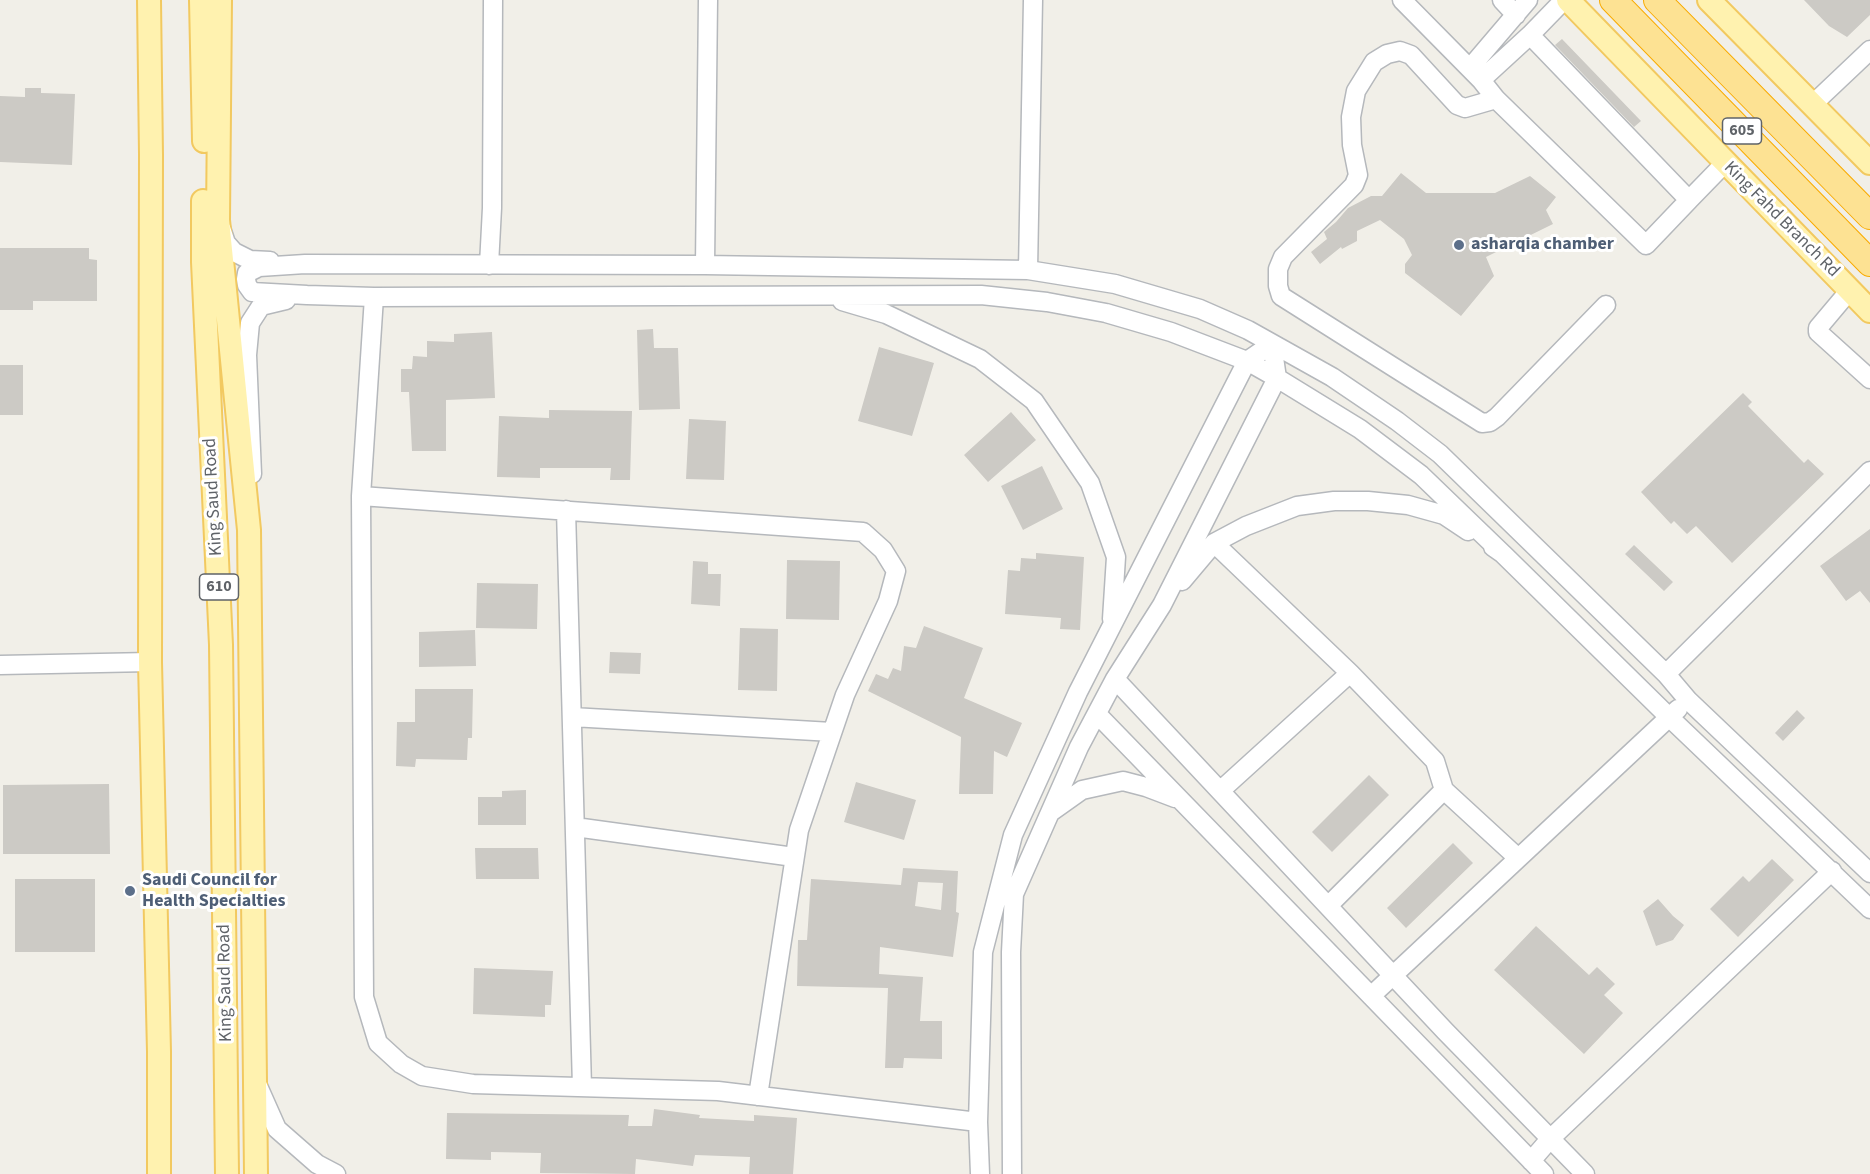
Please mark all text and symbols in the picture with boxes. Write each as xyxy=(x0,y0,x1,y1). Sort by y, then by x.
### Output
road number: 605 xyxy=(1722,118,1762,144)
street label: King Fahd Branch Rd xyxy=(1719,158,1843,282)
place label: asharqia chamber xyxy=(1471,234,1614,256)
marker: asharqia chamber xyxy=(1452,238,1466,252)
street label: King Saud Road xyxy=(200,437,228,557)
road number: 610 xyxy=(200,574,238,600)
place label: Saudi Council for Health Specialties xyxy=(142,870,285,912)
marker: Saudi Council for Health Specialties xyxy=(123,884,137,898)
street label: King Saud Road xyxy=(214,924,238,1042)

